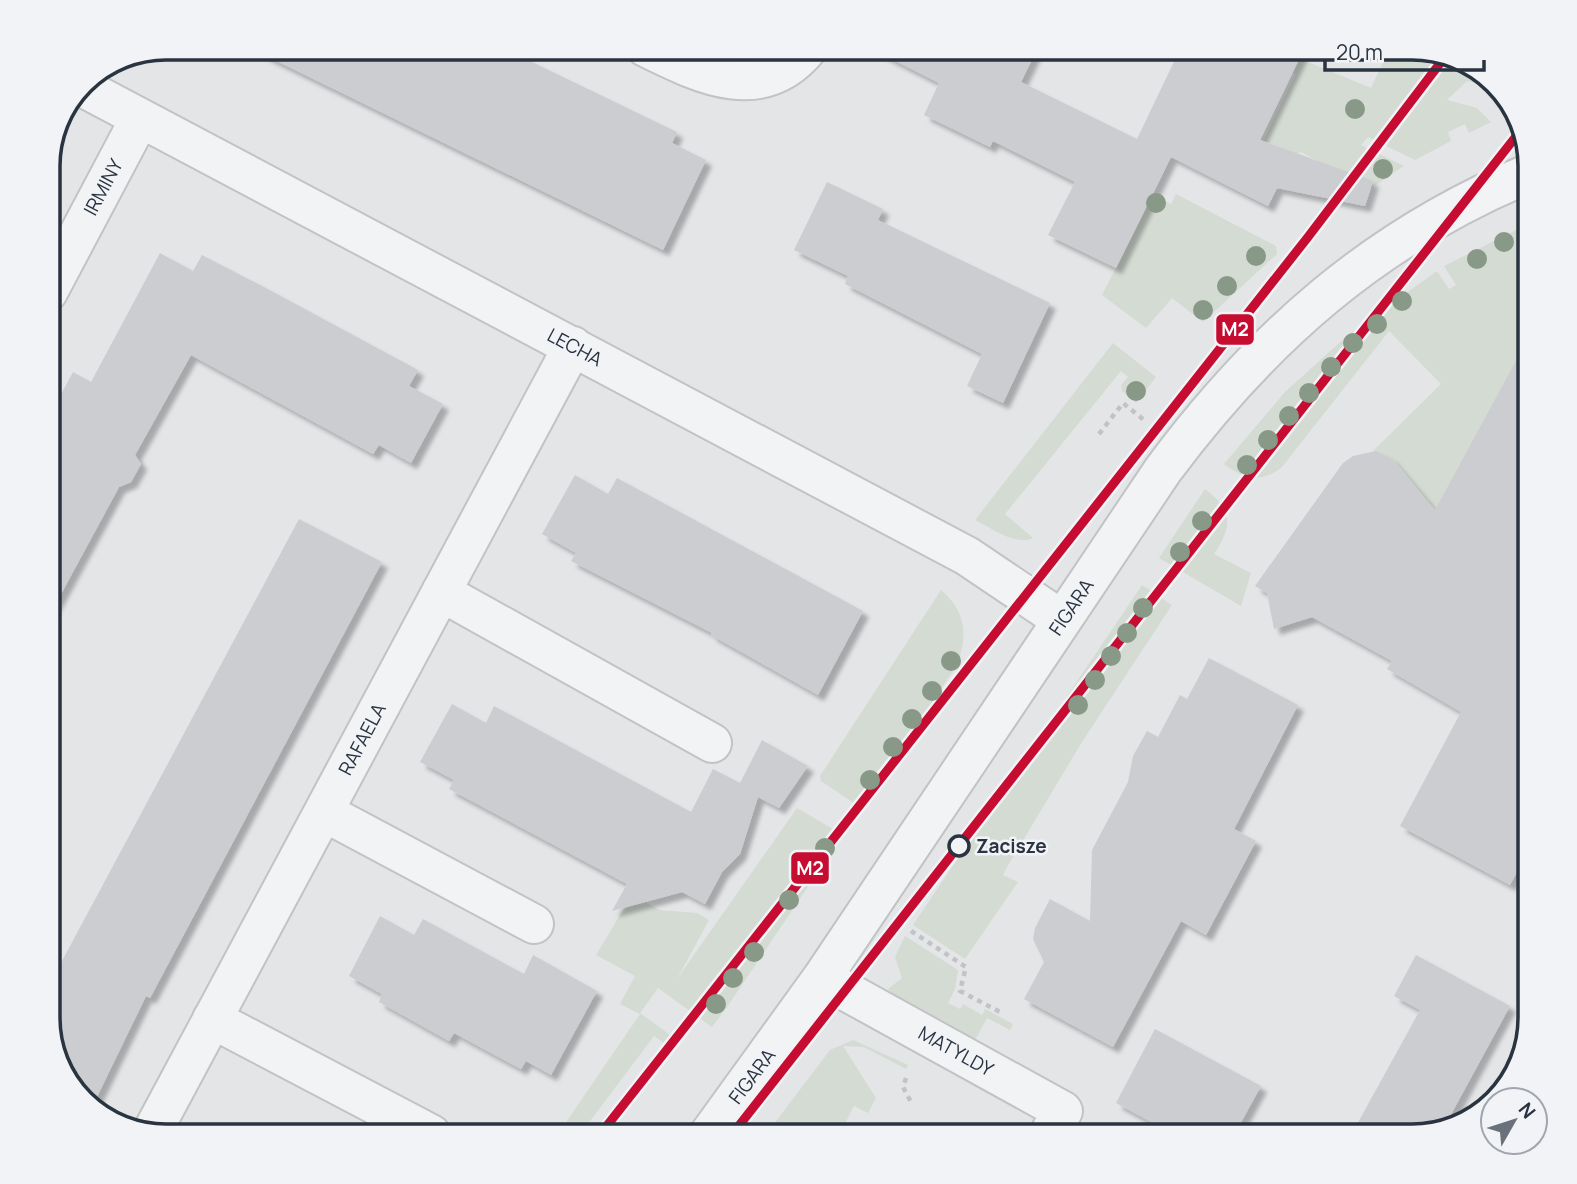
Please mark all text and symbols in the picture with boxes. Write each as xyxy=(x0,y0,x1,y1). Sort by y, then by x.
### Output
scale bar xyxy=(1325,28,1484,72)
text: 20 m xyxy=(1336,38,1383,66)
street label: IRMINY xyxy=(77,154,129,220)
line badge: M2 xyxy=(1215,313,1255,346)
text: M2 xyxy=(1221,316,1249,342)
street label: LECHA xyxy=(543,322,607,372)
street label: FIGARA xyxy=(1043,574,1099,640)
street label: RAFAELA xyxy=(332,698,392,780)
place label: Zacisze xyxy=(976,833,1047,859)
marker: Zacisze xyxy=(948,835,970,857)
line badge: M2 xyxy=(790,851,830,885)
text: M2 xyxy=(796,855,824,881)
street label: MATYLDY xyxy=(914,1020,998,1082)
street label: FIGARA xyxy=(723,1043,781,1109)
north arrow xyxy=(1479,1086,1549,1156)
text: N xyxy=(1513,1097,1542,1124)

